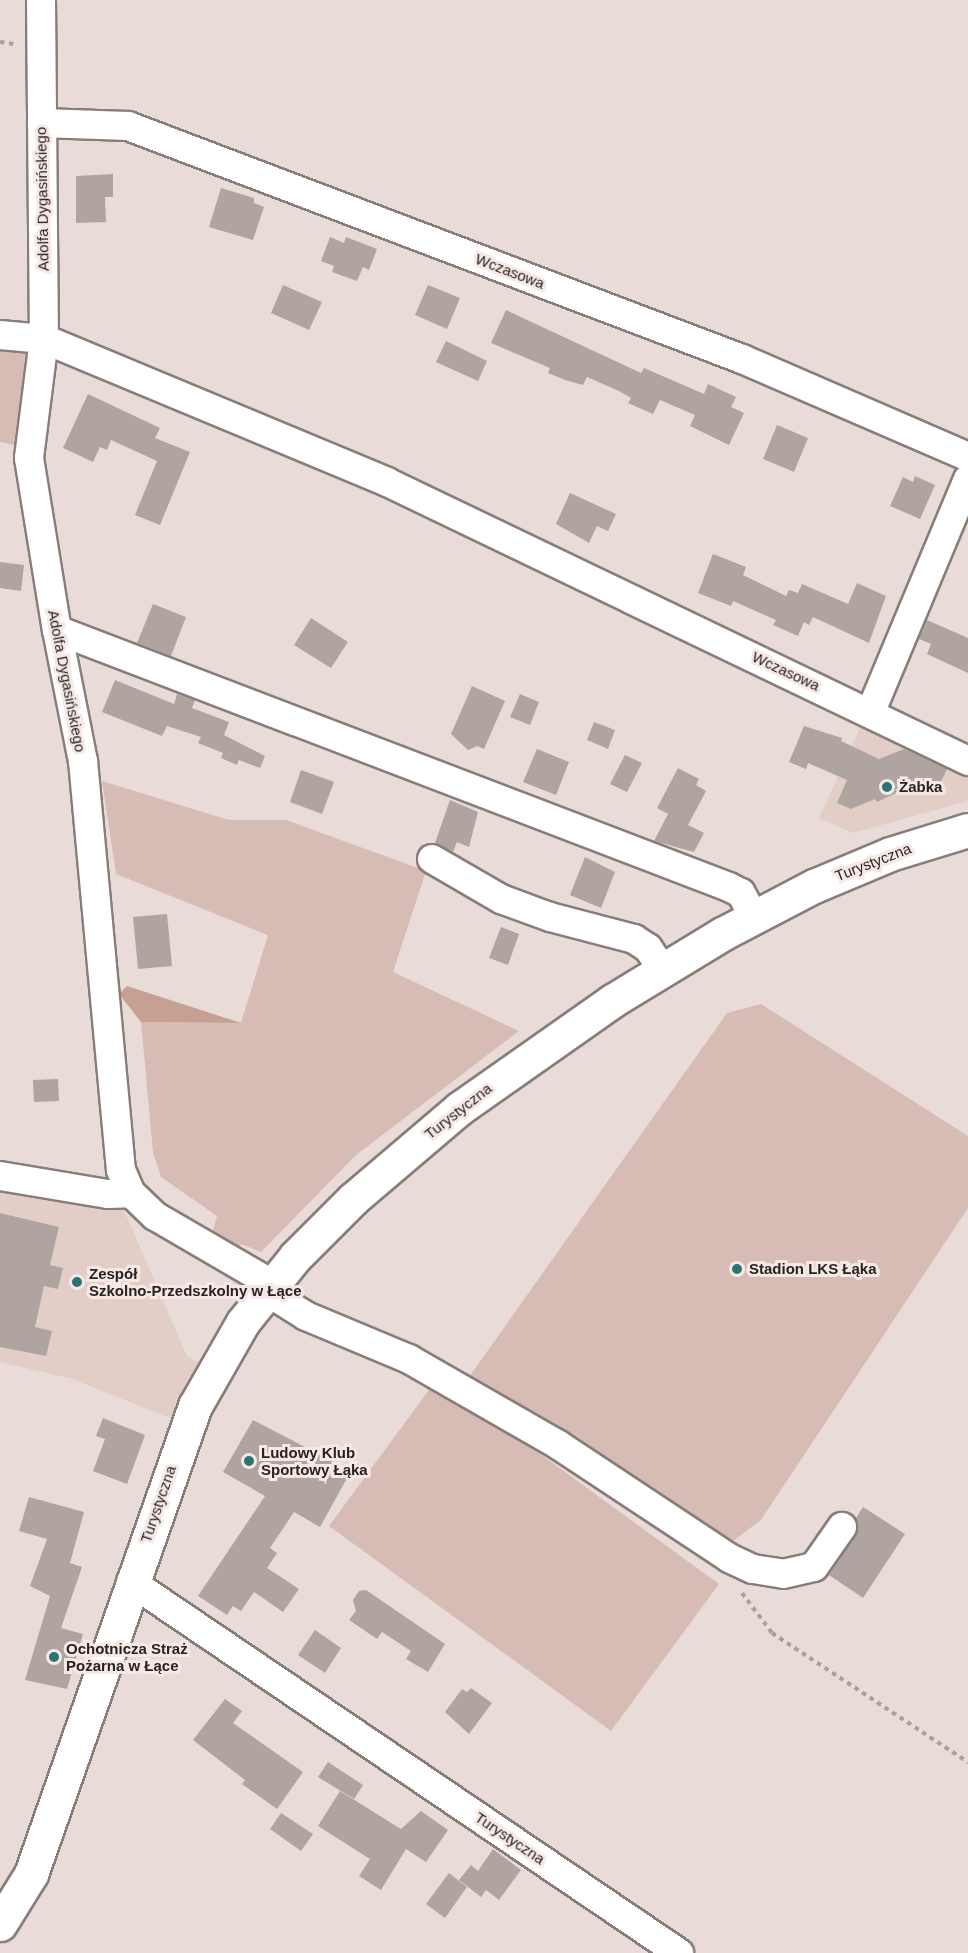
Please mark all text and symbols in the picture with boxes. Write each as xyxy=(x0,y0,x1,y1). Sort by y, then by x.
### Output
street label: Adolfa Dygasińskiego xyxy=(32,127,52,271)
street label: Wczasowa xyxy=(473,250,547,292)
street label: Adolfa Dygasińskiego xyxy=(44,608,90,754)
street label: Wczasowa xyxy=(749,648,823,694)
place label: Żabka xyxy=(899,778,942,796)
marker: Żabka xyxy=(880,780,894,794)
street label: Turystyczna xyxy=(832,839,914,885)
street label: Turystyczna xyxy=(421,1079,495,1143)
place label: Stadion LKS Łąka xyxy=(749,1260,877,1278)
marker: Stadion LKS Łąka xyxy=(730,1262,744,1276)
place label: Zespół Szkolno-Przedszkolny w Łące xyxy=(89,1264,302,1299)
marker: Zespół Szkolno-Przedszkolny w Łące xyxy=(70,1275,84,1289)
place label: Ludowy Klub Sportowy Łąka xyxy=(261,1443,368,1478)
marker: Ludowy Klub Sportowy Łąka xyxy=(242,1454,256,1468)
street label: Turystyczna xyxy=(136,1463,180,1545)
place label: Ochotnicza Straż Pożarna w Łące xyxy=(66,1639,188,1674)
marker: Ochotnicza Straż Pożarna w Łące xyxy=(47,1650,61,1664)
street label: Turystyczna xyxy=(472,1808,548,1868)

